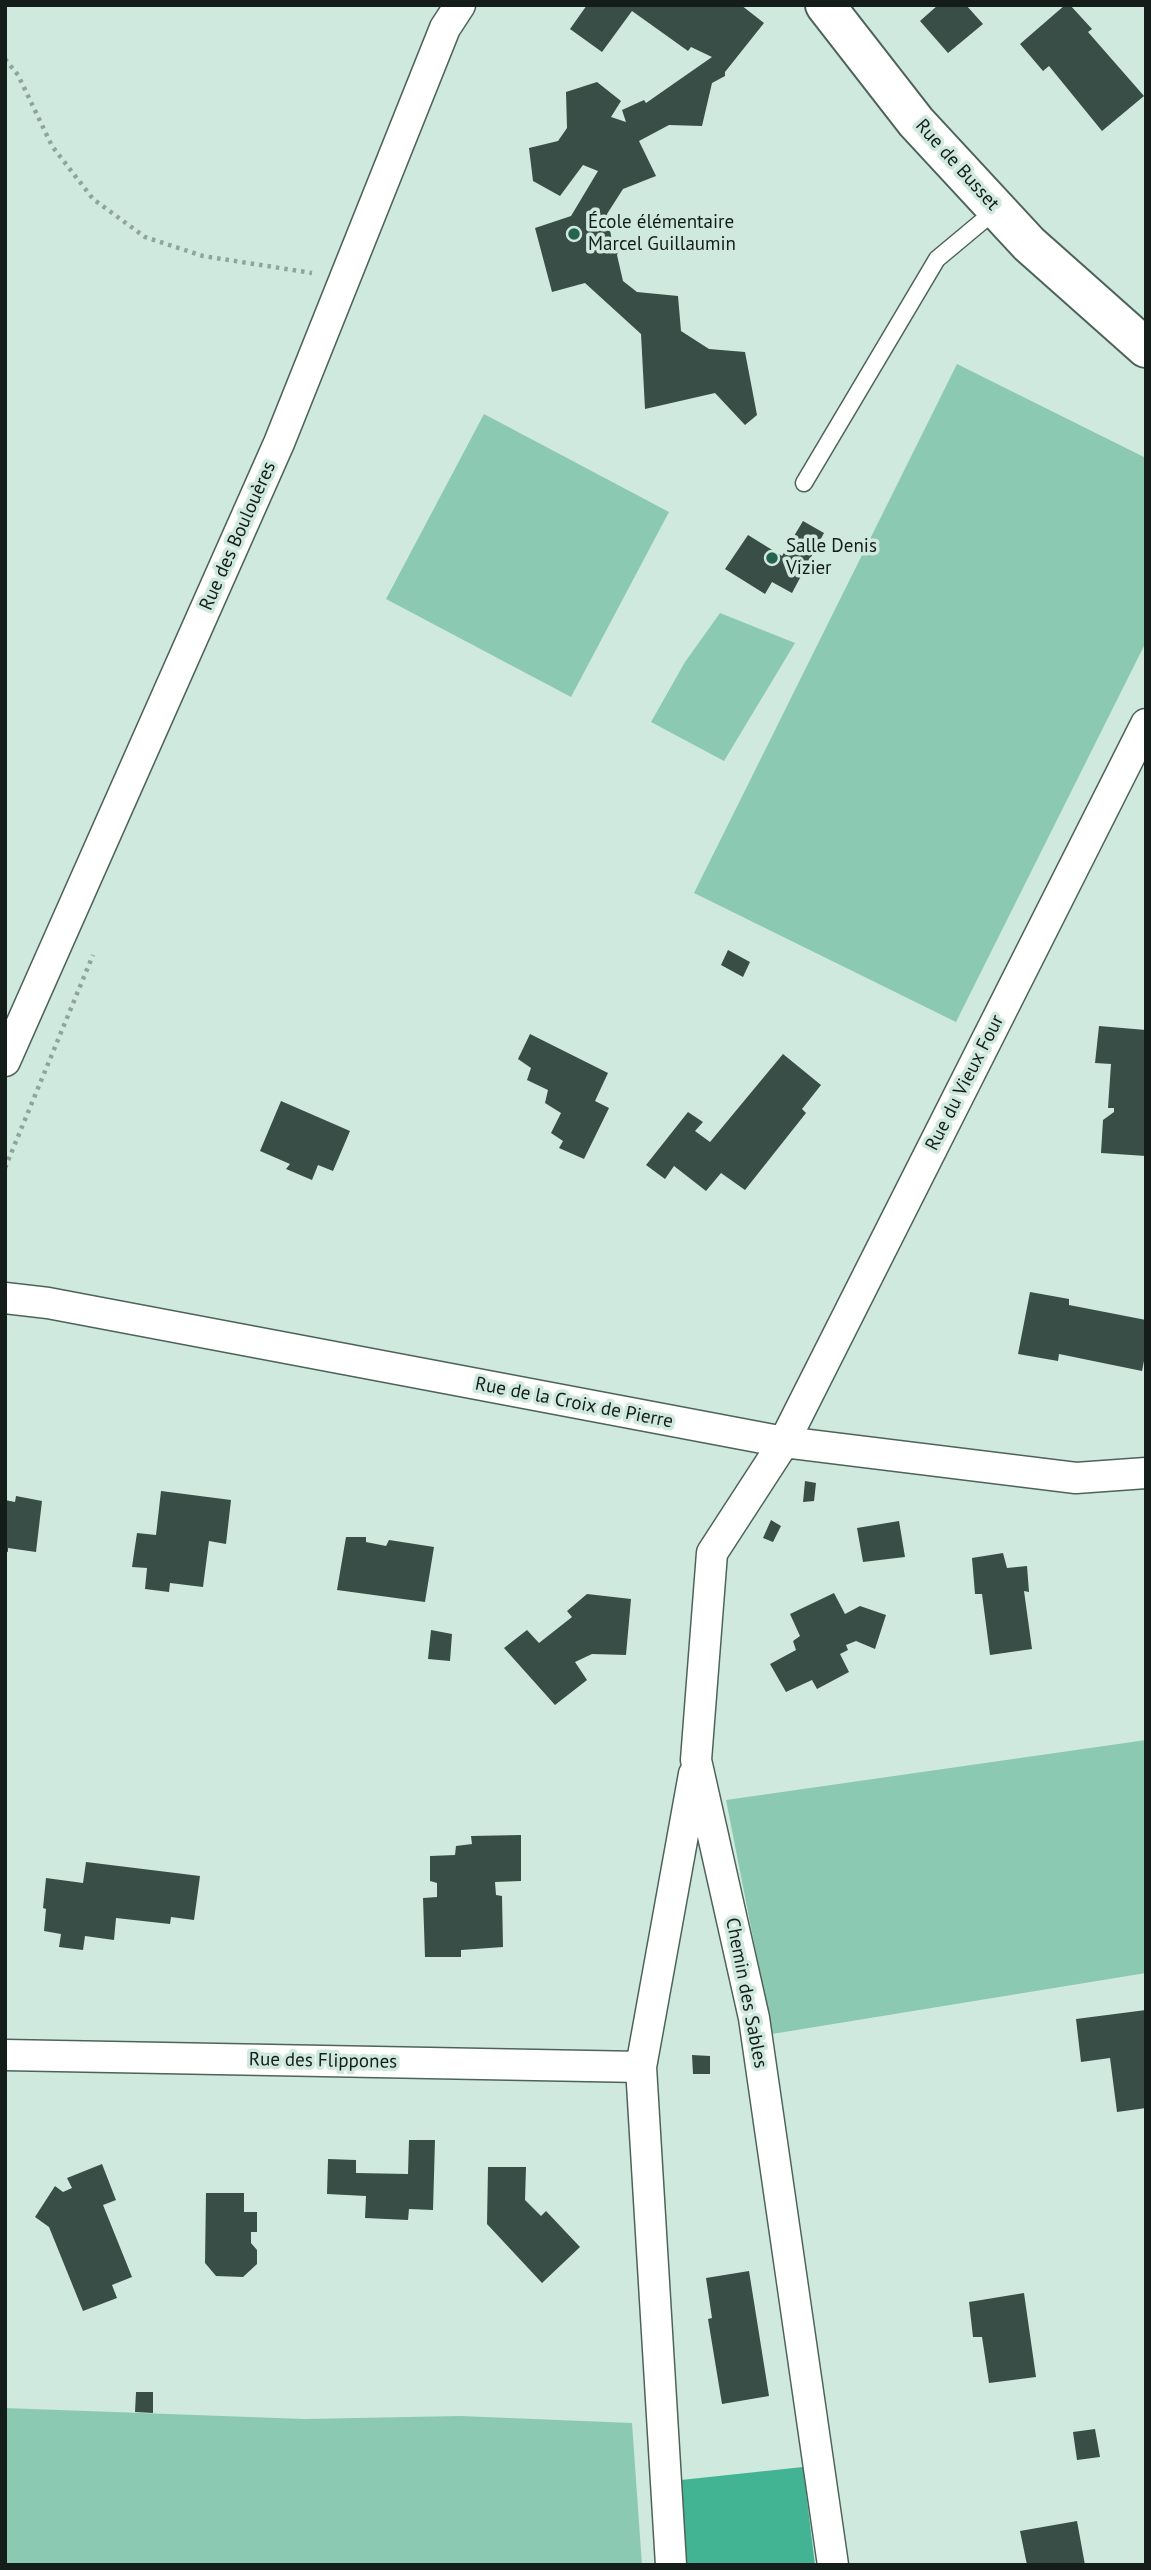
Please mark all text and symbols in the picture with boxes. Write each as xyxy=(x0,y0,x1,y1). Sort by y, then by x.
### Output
street label: Rue de Busset xyxy=(910,115,1004,215)
place label: École élémentaire Marcel Guillaumin xyxy=(588,212,736,256)
marker: École élémentaire Marcel Guillaumin xyxy=(566,226,582,242)
street label: Rue des Boulouères xyxy=(195,458,281,614)
place label: Salle Denis Vizier xyxy=(786,536,877,580)
marker: Salle Denis Vizier xyxy=(764,550,780,566)
street label: Rue du Vieux Four xyxy=(921,1011,1009,1155)
street label: Rue de la Croix de Pierre xyxy=(473,1373,675,1433)
street label: Chemin des Sables xyxy=(720,1916,772,2070)
street label: Rue des Flippones xyxy=(249,2048,397,2074)

